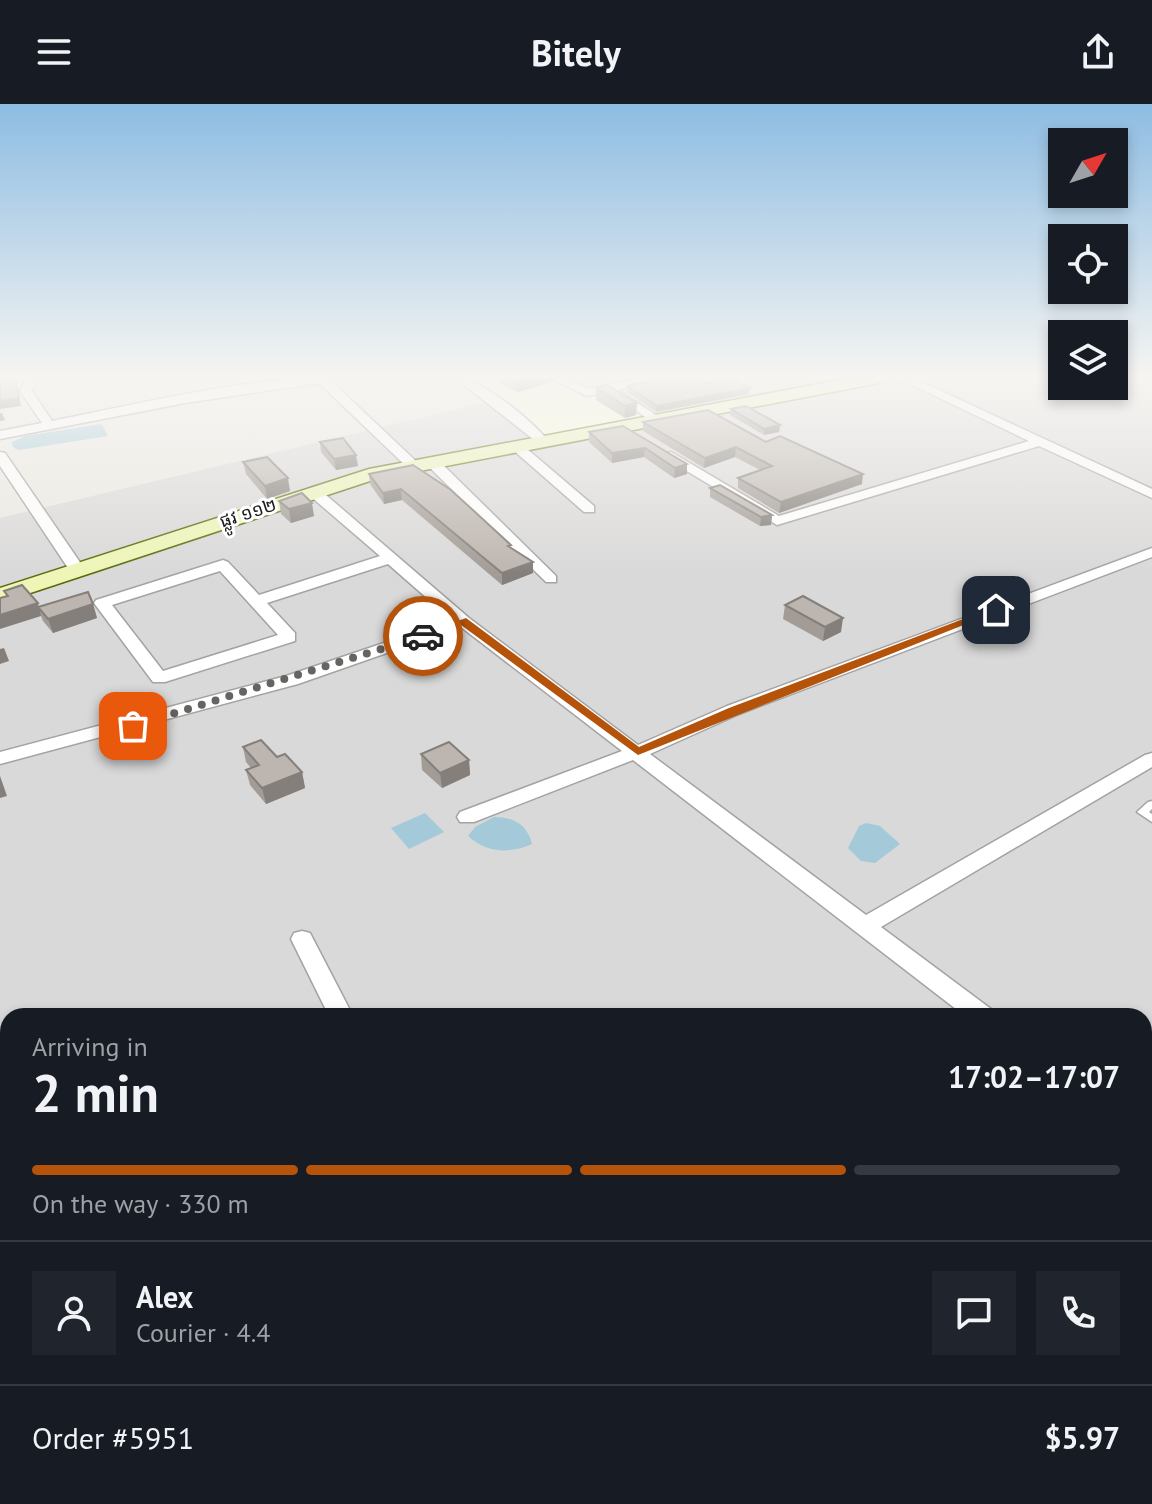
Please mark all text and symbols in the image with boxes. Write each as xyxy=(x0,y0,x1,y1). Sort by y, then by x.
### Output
text: Bitely xyxy=(531,29,621,76)
icon: menu xyxy=(32,30,76,74)
icon: share xyxy=(1076,30,1120,74)
north arrow xyxy=(1048,128,1128,208)
map controls xyxy=(1048,128,1128,400)
button: locate xyxy=(1048,224,1128,304)
button: layers xyxy=(1048,320,1128,400)
street label: ផ្លូវ ១១២ xyxy=(216,493,281,538)
pin xyxy=(962,576,1030,644)
icon: home xyxy=(974,588,1018,632)
courier xyxy=(383,596,463,676)
icon: car xyxy=(401,614,445,658)
pin xyxy=(99,692,167,760)
icon: bag xyxy=(111,704,155,748)
text: Arriving in xyxy=(32,1030,148,1063)
text: 17:02–17:07 xyxy=(948,1057,1120,1096)
text: 2 min xyxy=(32,1059,159,1126)
text: On the way · 330 m xyxy=(32,1187,249,1220)
button: person xyxy=(32,1271,116,1355)
button: chat xyxy=(932,1271,1016,1355)
button: phone xyxy=(1036,1271,1120,1355)
text: Alex xyxy=(136,1277,193,1316)
text: Courier · 4.4 xyxy=(136,1316,270,1349)
text: Order #5951 xyxy=(32,1418,194,1457)
text: $5.97 xyxy=(1045,1418,1120,1457)

